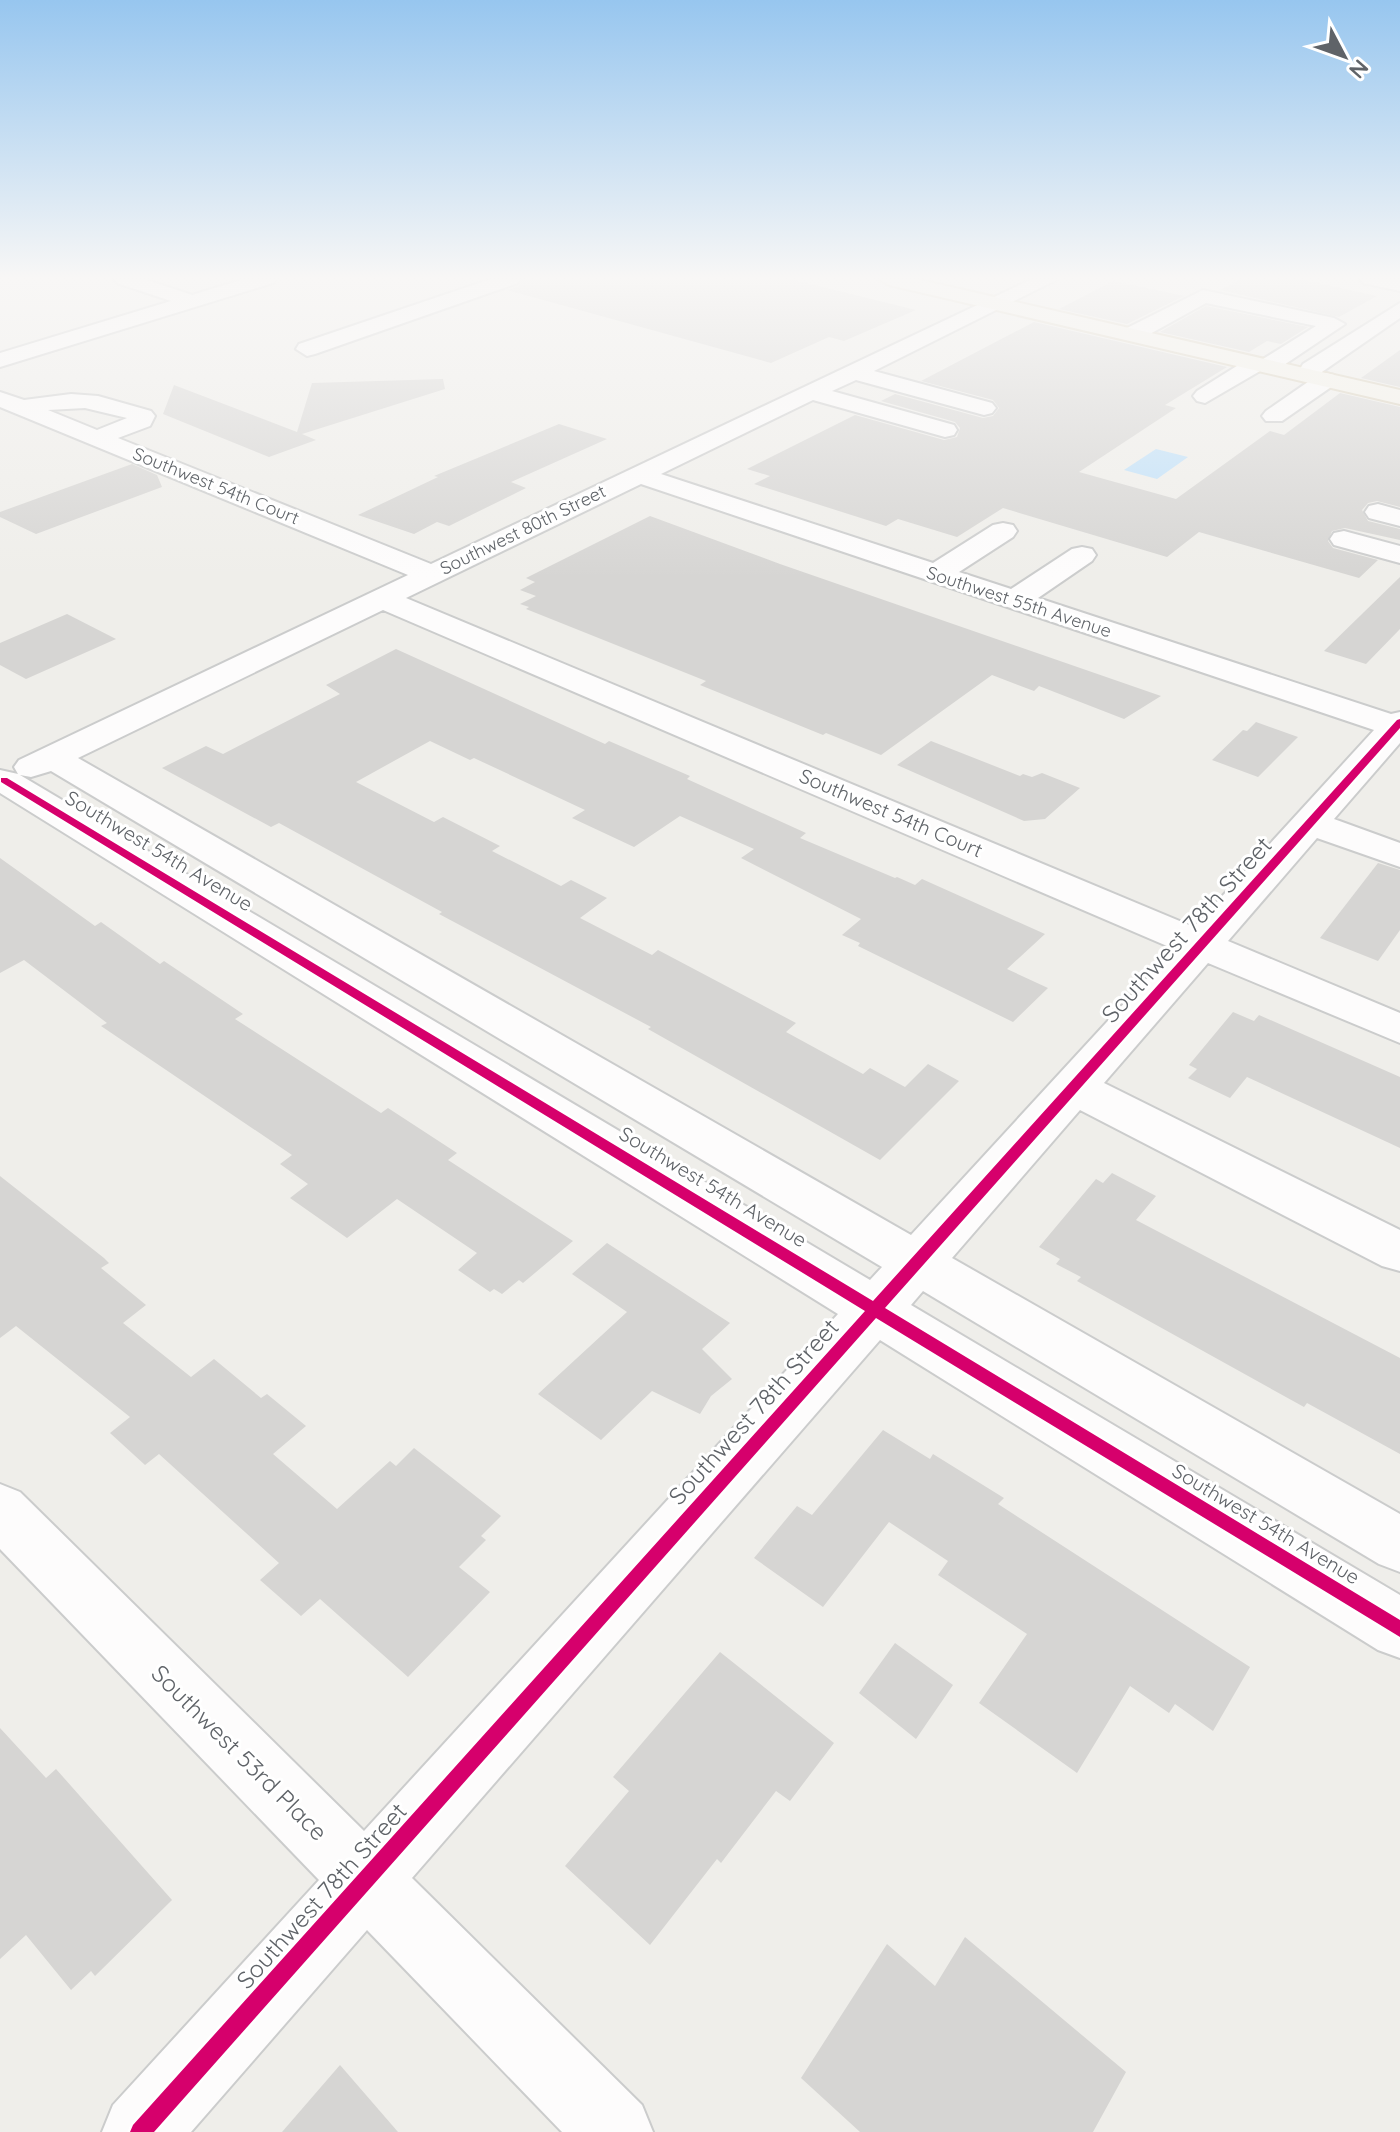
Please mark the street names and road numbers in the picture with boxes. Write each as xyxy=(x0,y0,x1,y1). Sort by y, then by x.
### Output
street label: Southwest 54th Court xyxy=(130,442,303,529)
street label: Southwest 80th Street xyxy=(436,479,609,580)
street label: Southwest 55th Avenue xyxy=(924,561,1115,642)
street label: Southwest 54th Court xyxy=(796,763,987,863)
street label: Southwest 54th Avenue xyxy=(61,785,258,916)
street label: Southwest 78th Street xyxy=(1095,830,1278,1029)
street label: Southwest 54th Avenue xyxy=(615,1121,812,1252)
street label: Southwest 78th Street xyxy=(662,1312,845,1511)
street label: Southwest 54th Avenue xyxy=(1168,1458,1365,1589)
street label: Southwest 53rd Place xyxy=(145,1658,334,1847)
street label: Southwest 78th Street xyxy=(230,1796,413,1995)

